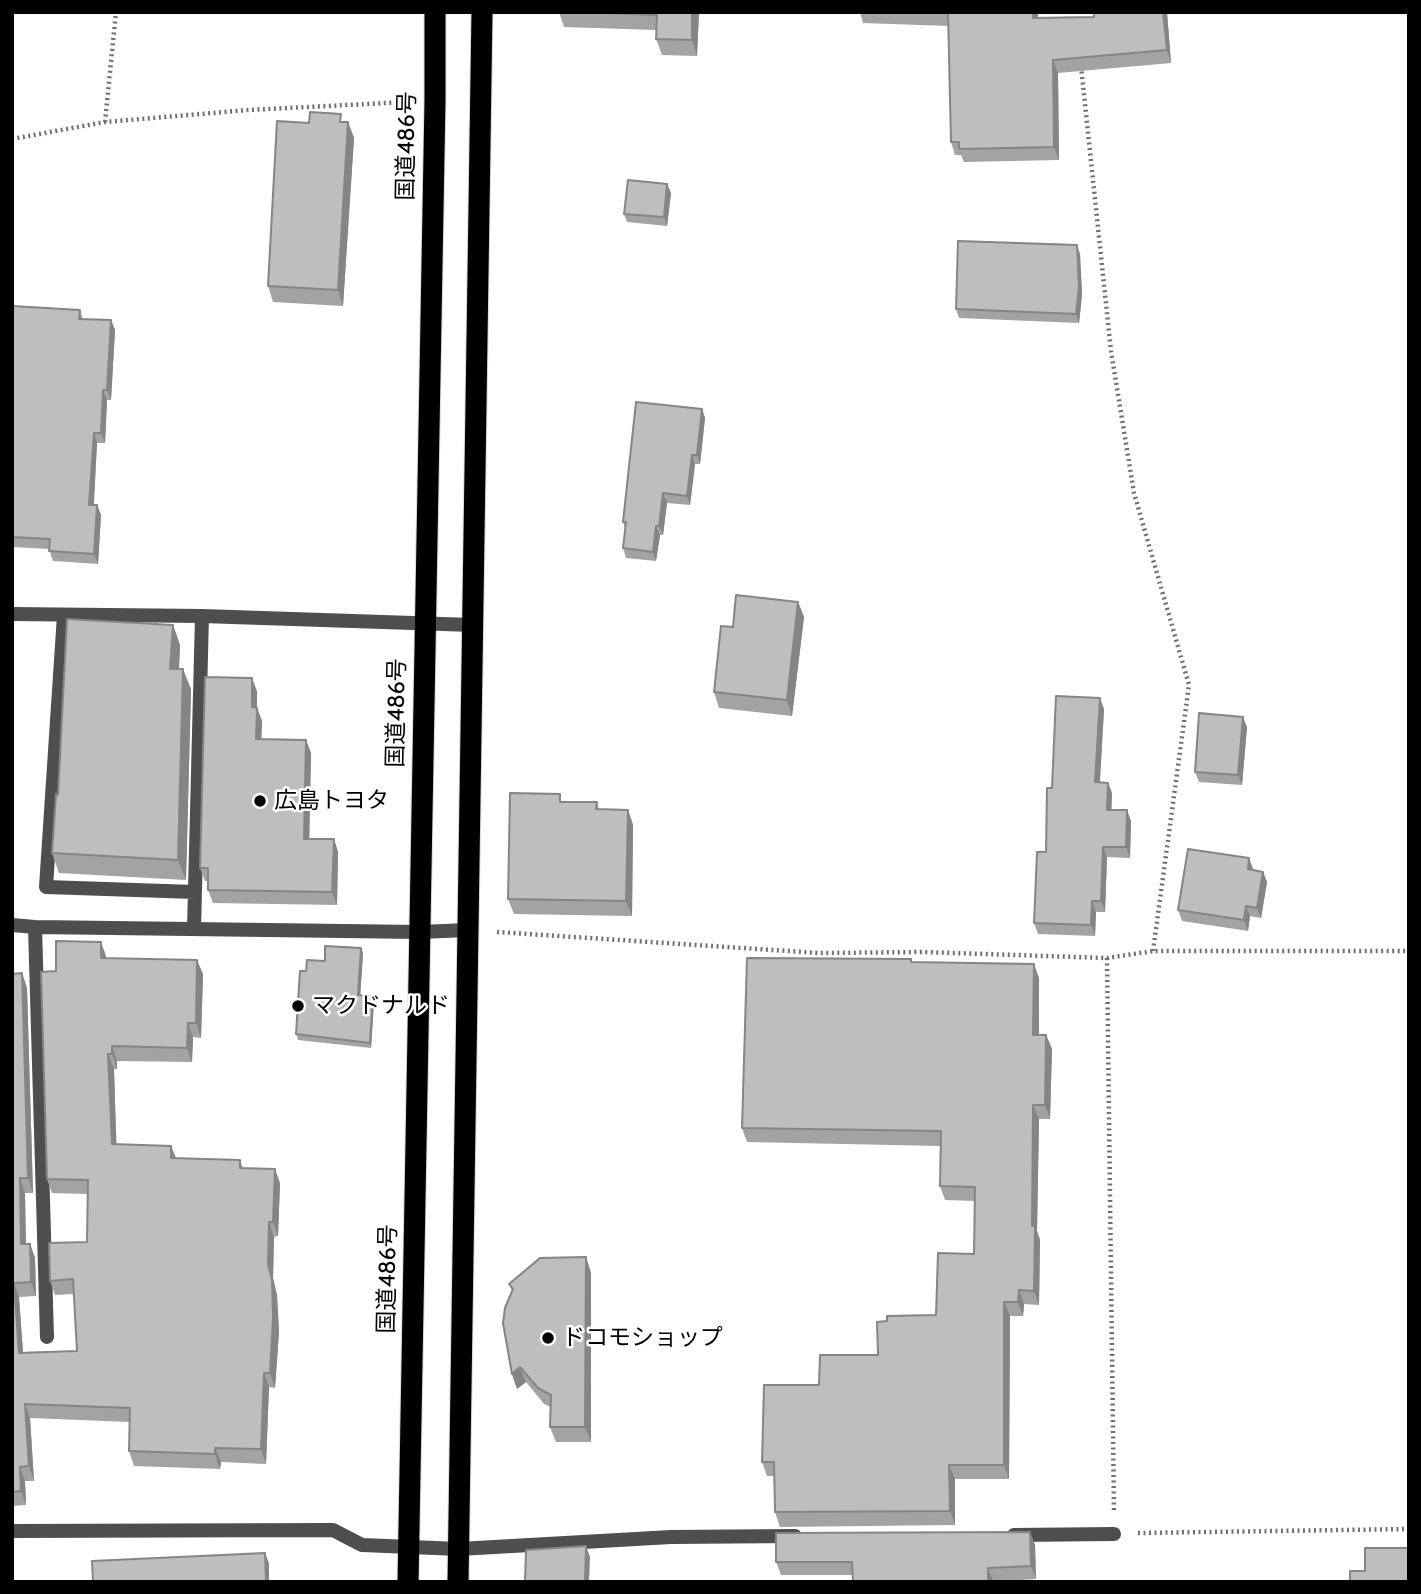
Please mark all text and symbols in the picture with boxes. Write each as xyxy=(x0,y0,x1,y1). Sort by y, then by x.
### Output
street label: 国道486号 xyxy=(392,91,422,201)
street label: 国道486号 xyxy=(382,658,412,768)
place label: 広島トヨタ xyxy=(274,787,389,815)
marker: 広島トヨタ xyxy=(252,793,268,809)
place label: マクドナルド xyxy=(312,992,450,1020)
marker: マクドナルド xyxy=(290,998,306,1014)
street label: 国道486号 xyxy=(373,1224,403,1334)
place label: ドコモショップ xyxy=(562,1324,723,1352)
marker: ドコモショップ xyxy=(540,1330,556,1346)

